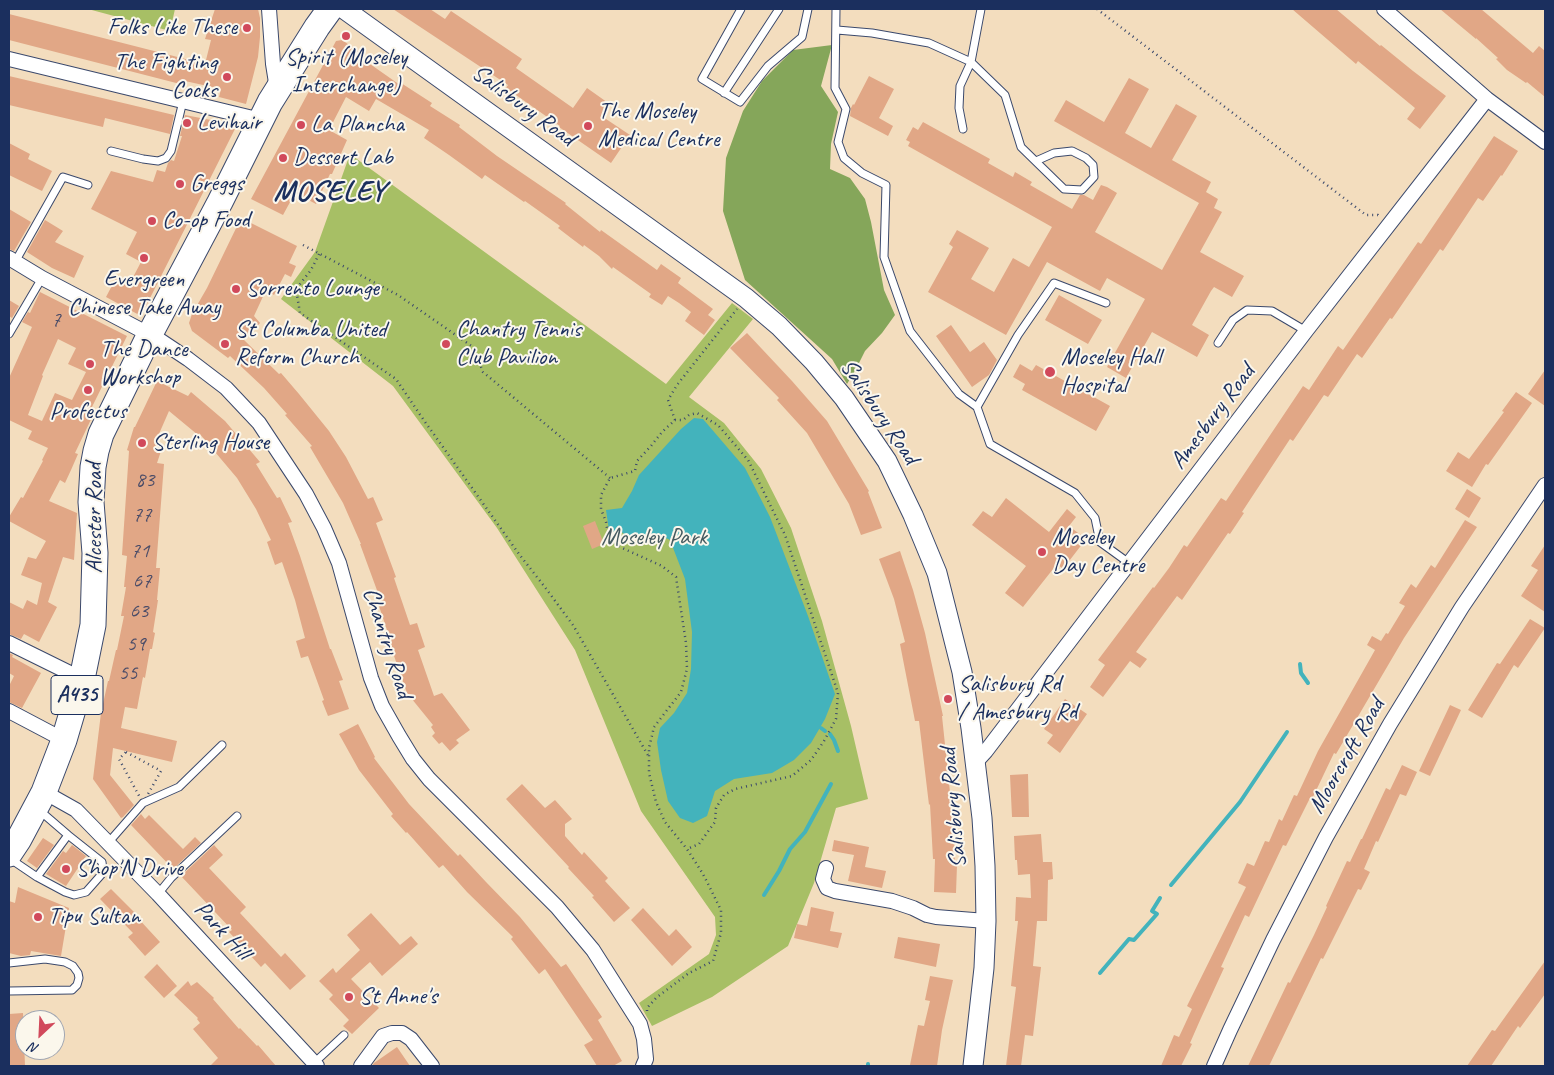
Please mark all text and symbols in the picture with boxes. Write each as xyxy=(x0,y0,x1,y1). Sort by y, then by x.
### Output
place label: Folks Like These xyxy=(108,14,237,42)
marker: Folks Like These xyxy=(241,22,253,34)
marker: Spirit (Moseley Interchange) xyxy=(340,30,352,42)
place label: Spirit (Moseley Interchange) xyxy=(285,44,407,100)
place label: The Fighting Cocks xyxy=(114,49,217,105)
street label: Salisbury Road xyxy=(466,59,580,153)
marker: The Fighting Cocks xyxy=(221,71,233,83)
place label: The Moseley Medical Centre xyxy=(598,98,719,154)
place label: Levihair xyxy=(197,109,261,137)
place label: La Plancha xyxy=(311,111,404,139)
marker: Levihair xyxy=(181,117,193,129)
marker: La Plancha xyxy=(295,119,307,131)
marker: The Moseley Medical Centre xyxy=(582,120,594,132)
place label: Dessert Lab xyxy=(293,144,393,172)
marker: Dessert Lab xyxy=(277,152,289,164)
place label: Greggs xyxy=(190,170,243,198)
district label: MOSELEY xyxy=(273,175,387,209)
marker: Greggs xyxy=(174,178,186,190)
place label: Co-op Food xyxy=(162,207,250,235)
marker: Co-op Food xyxy=(146,215,158,227)
marker: Evergreen Chinese Take Away xyxy=(138,252,150,264)
place label: Evergreen Chinese Take Away xyxy=(68,266,220,322)
place label: Sorrento Lounge xyxy=(246,275,379,303)
marker: Sorrento Lounge xyxy=(230,283,242,295)
house number: 7 xyxy=(51,307,61,333)
place label: St Columba United Reform Church xyxy=(235,316,386,372)
place label: Chantry Tennis Club Pavilion xyxy=(456,316,581,372)
place label: The Dance Workshop xyxy=(100,336,188,392)
marker: St Columba United Reform Church xyxy=(219,338,231,350)
marker: Chantry Tennis Club Pavilion xyxy=(440,338,452,350)
place label: Moseley Hall Hospital xyxy=(1061,344,1161,400)
street label: Salisbury Road xyxy=(833,354,925,470)
marker: The Dance Workshop xyxy=(84,358,96,370)
street label: Amesbury Road xyxy=(1164,359,1262,475)
marker: Moseley Hall Hospital xyxy=(1043,365,1057,379)
marker: Profectus xyxy=(82,384,94,396)
place label: Profectus xyxy=(50,398,126,426)
place label: Sterling House xyxy=(152,429,269,457)
marker: Sterling House xyxy=(136,437,148,449)
street label: Alcester Road xyxy=(81,463,109,573)
house number: 83 xyxy=(136,467,154,493)
house number: 77 xyxy=(133,502,151,528)
park label: Moseley Park xyxy=(601,524,707,552)
place label: Moseley Day Centre xyxy=(1052,524,1144,580)
house number: 71 xyxy=(131,538,149,564)
marker: Moseley Day Centre xyxy=(1036,546,1048,558)
house number: 67 xyxy=(133,568,151,594)
street label: Chantry Road xyxy=(356,584,418,702)
house number: 63 xyxy=(130,598,148,624)
house number: 59 xyxy=(127,631,145,657)
house number: 55 xyxy=(119,660,137,686)
place label: Salisbury Rd / Amesbury Rd xyxy=(958,671,1077,727)
road number: A435 xyxy=(51,676,103,714)
marker: Salisbury Rd / Amesbury Rd xyxy=(942,693,954,705)
street label: Moorcroft Road xyxy=(1302,693,1392,819)
street label: Salisbury Road xyxy=(934,747,974,869)
place label: Shop'N Drive xyxy=(76,855,183,883)
marker: Shop'N Drive xyxy=(60,863,72,875)
street label: Park Hill xyxy=(188,895,256,967)
place label: Tipu Sultan xyxy=(48,903,140,931)
marker: Tipu Sultan xyxy=(32,911,44,923)
place label: St Anne's xyxy=(359,983,437,1011)
marker: St Anne's xyxy=(343,991,355,1003)
north arrow xyxy=(15,1010,65,1060)
text: N xyxy=(26,1039,41,1058)

